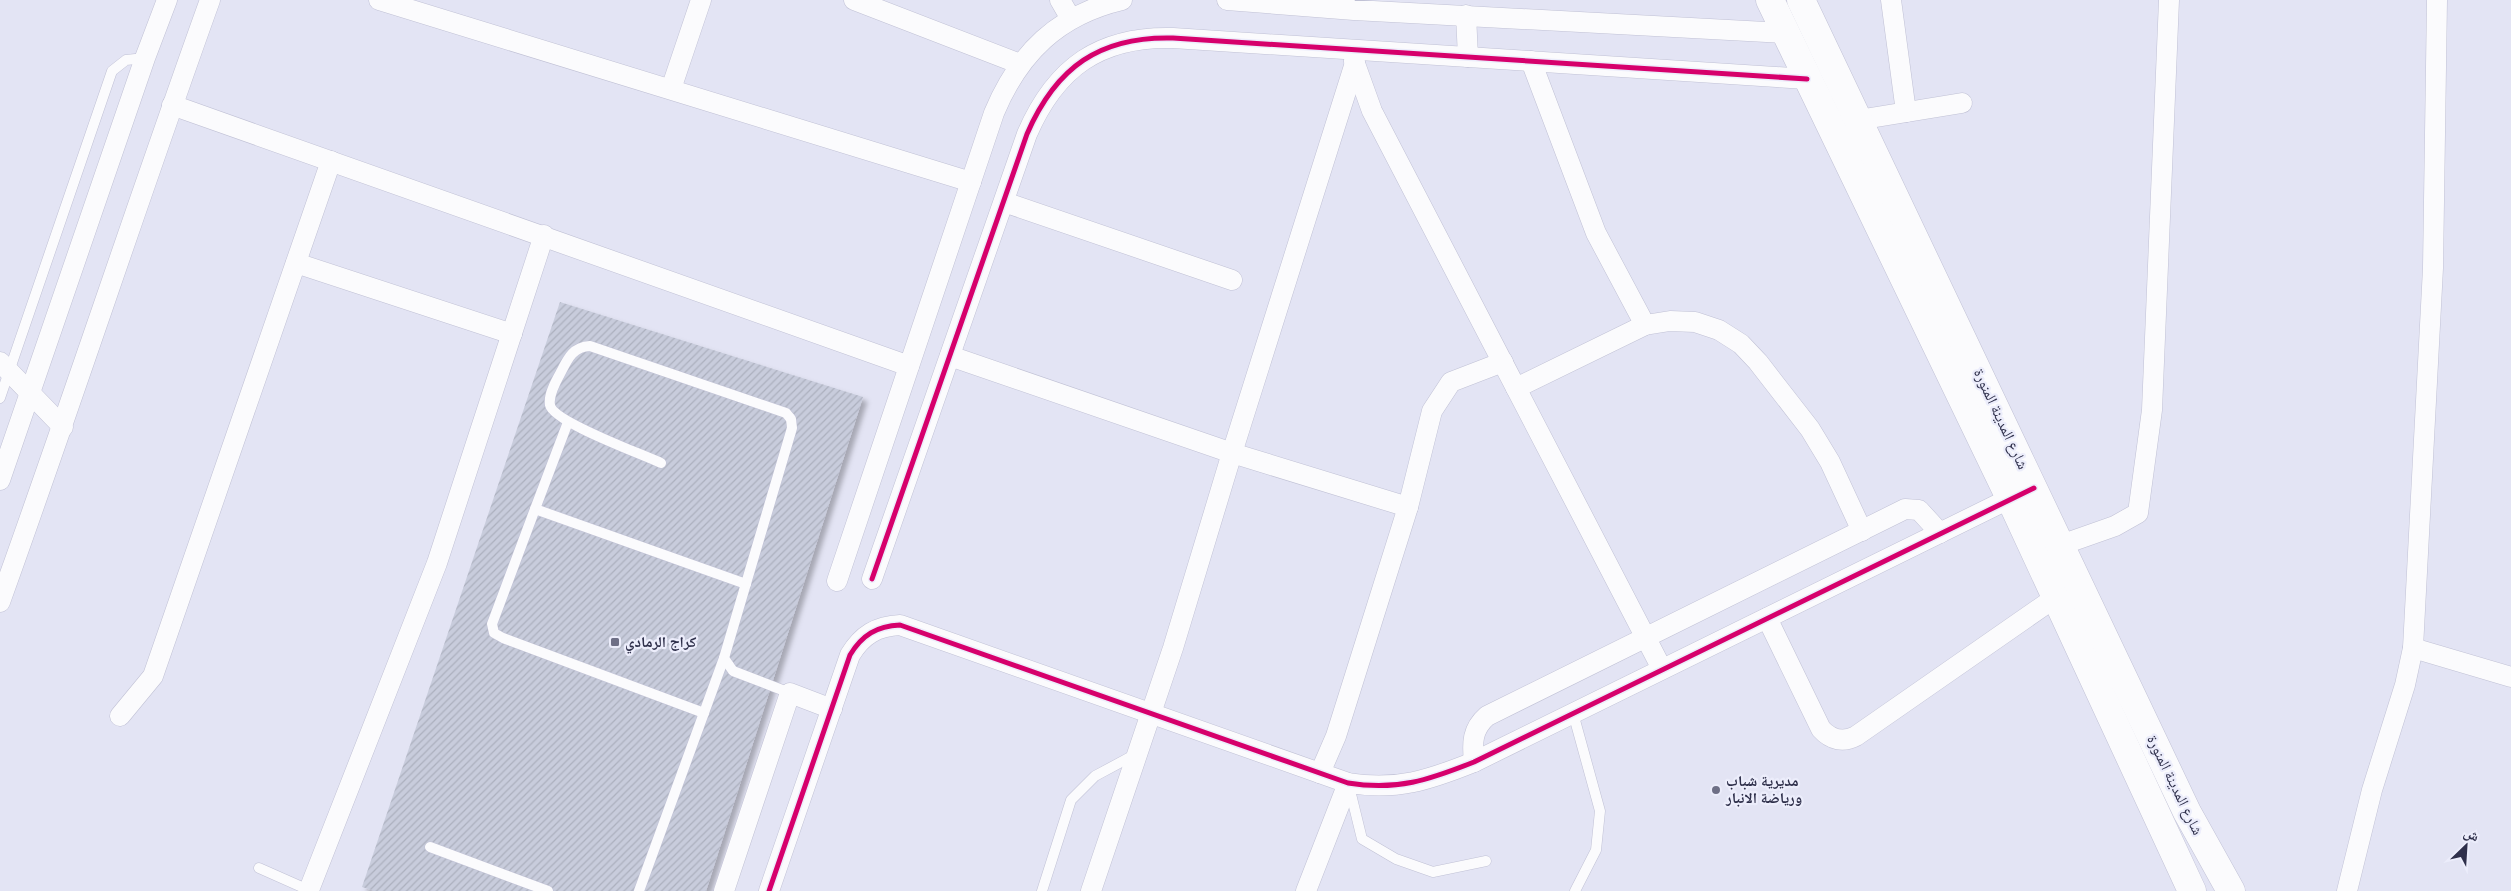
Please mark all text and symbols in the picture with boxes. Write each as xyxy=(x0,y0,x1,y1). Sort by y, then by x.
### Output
street label: شارع المدينة المنورة xyxy=(1969,366,2032,473)
place label: كراج الرمادي xyxy=(625,633,697,654)
marker: كراج الرمادي xyxy=(609,636,621,648)
street label: شارع المدينة المنورة xyxy=(2142,732,2207,838)
place label: مديرية شباب ورياضة الانبار xyxy=(1725,772,1802,807)
marker: مديرية شباب ورياضة الانبار xyxy=(1710,784,1722,796)
north arrow xyxy=(2441,821,2491,871)
text: ش xyxy=(2461,824,2482,846)

